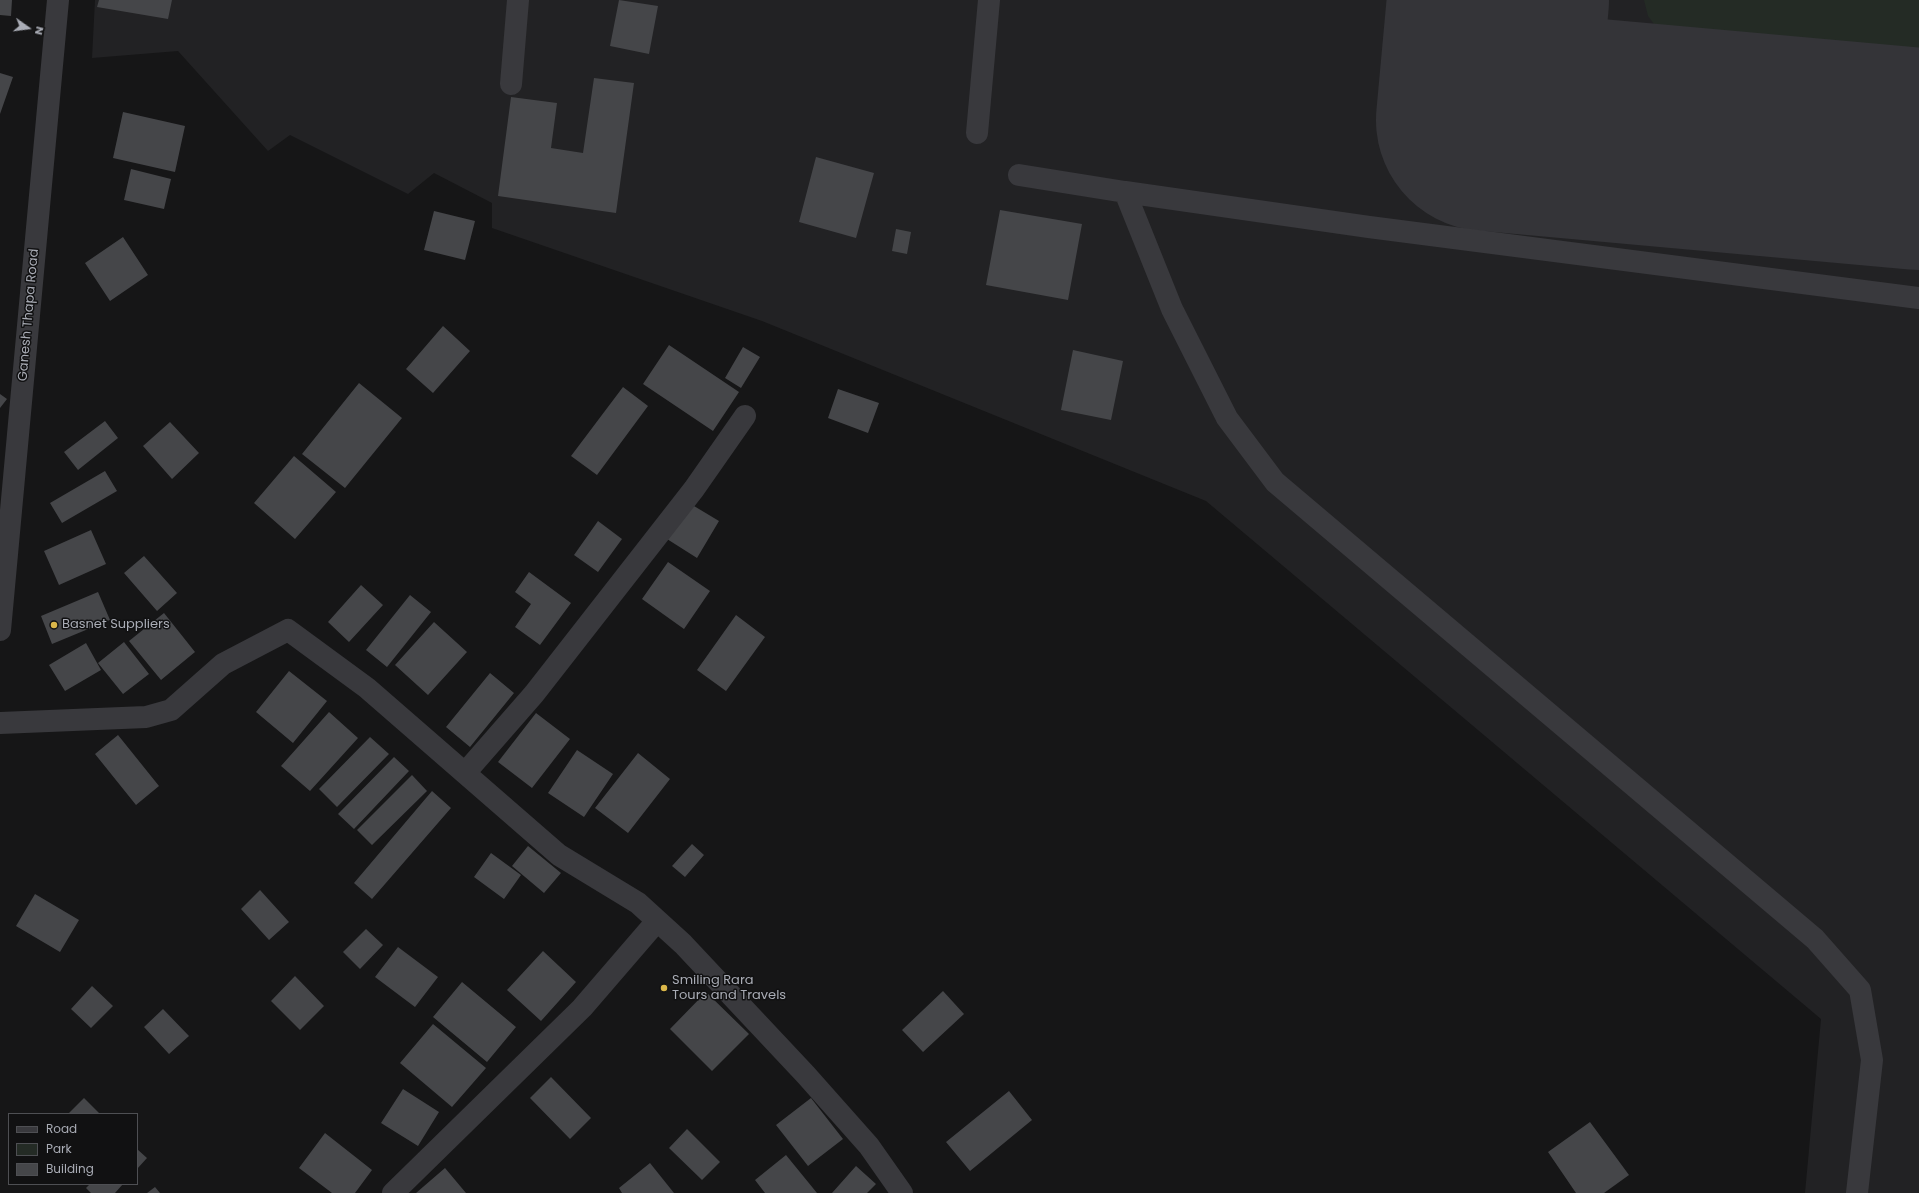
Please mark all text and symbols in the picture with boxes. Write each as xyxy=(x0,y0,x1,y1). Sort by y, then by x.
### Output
north arrow xyxy=(8,8,48,48)
text: N xyxy=(31,25,48,37)
street label: Ganesh Thapa Road xyxy=(15,248,43,382)
place label: Basnet Suppliers xyxy=(62,617,170,633)
marker: Basnet Suppliers xyxy=(49,620,59,630)
place label: Smiling Rara Tours and Travels xyxy=(672,973,786,1004)
marker: Smiling Rara Tours and Travels xyxy=(659,983,669,993)
legend xyxy=(8,1113,138,1185)
text: Road xyxy=(46,1120,77,1137)
text: Park xyxy=(46,1140,72,1157)
text: Building xyxy=(46,1160,94,1177)

